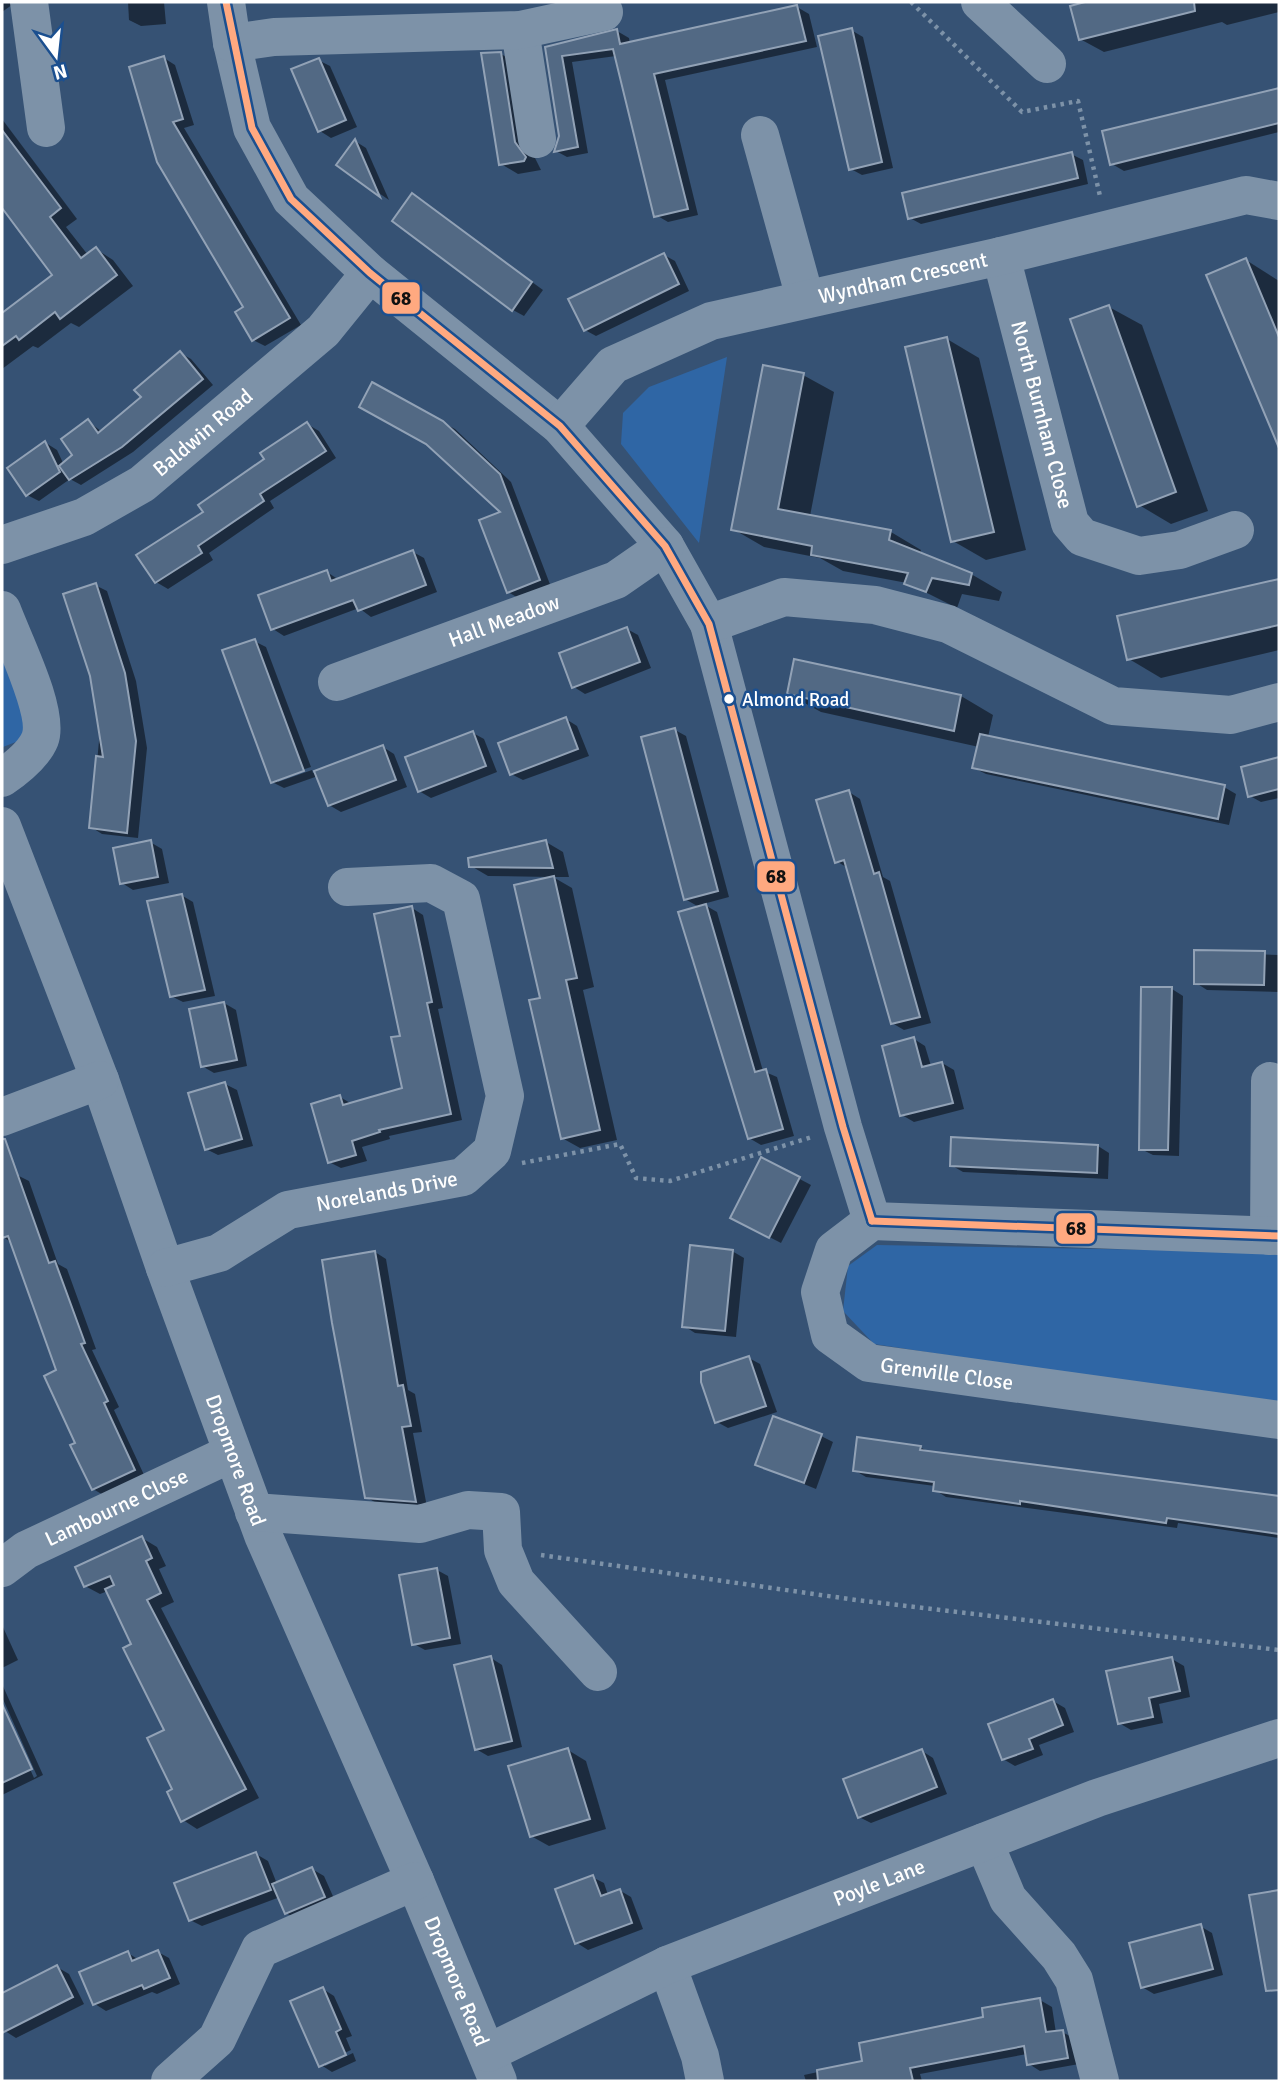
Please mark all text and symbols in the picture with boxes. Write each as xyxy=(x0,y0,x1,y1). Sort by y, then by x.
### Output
north arrow xyxy=(21,21,91,91)
text: N xyxy=(51,58,70,85)
street label: Wyndham Crescent xyxy=(816,246,990,310)
line badge: 68 xyxy=(381,281,421,315)
text: 68 xyxy=(391,287,411,311)
street label: North Burnham Close xyxy=(1005,318,1079,511)
street label: Baldwin Road xyxy=(148,383,258,482)
street label: Hall Meadow xyxy=(445,589,563,653)
place label: Almond Road xyxy=(742,688,849,712)
marker: Almond Road xyxy=(722,692,736,706)
line badge: 68 xyxy=(756,860,796,893)
text: 68 xyxy=(766,865,786,889)
street label: Norelands Drive xyxy=(314,1165,460,1217)
line badge: 68 xyxy=(1055,1212,1096,1245)
text: 68 xyxy=(1066,1217,1086,1241)
street label: Grenville Close xyxy=(879,1352,1015,1396)
street label: Dropmore Road xyxy=(200,1391,272,1530)
street label: Lambourne Close xyxy=(41,1463,192,1552)
street label: Poyle Lane xyxy=(830,1853,929,1912)
street label: Dropmore Road xyxy=(418,1912,495,2050)

